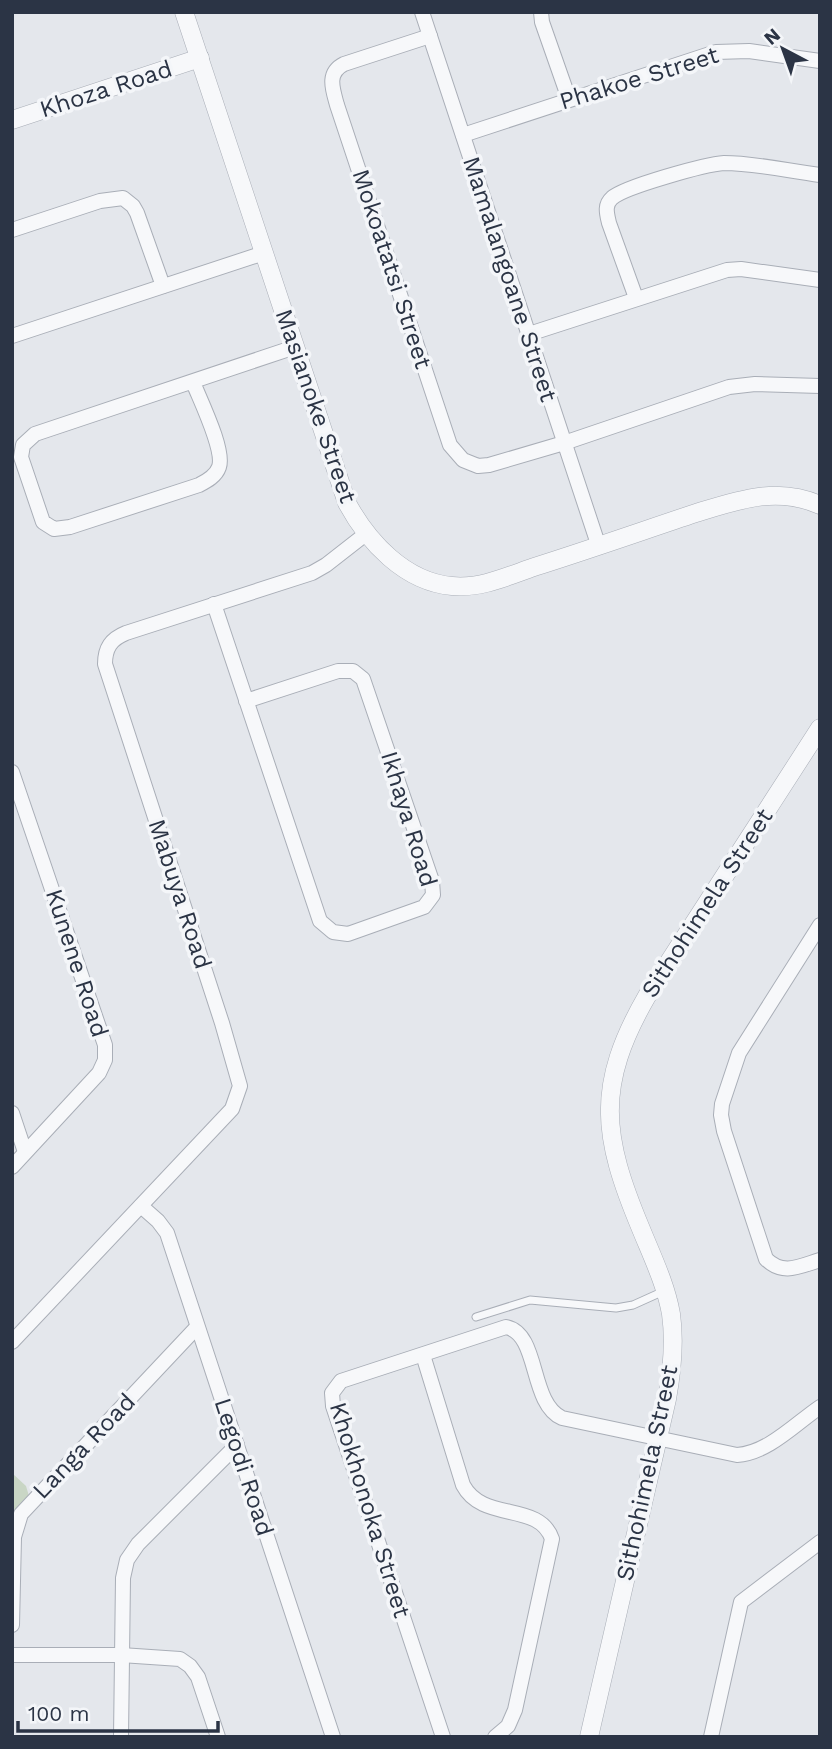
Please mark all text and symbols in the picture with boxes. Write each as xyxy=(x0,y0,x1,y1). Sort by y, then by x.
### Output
north arrow xyxy=(748,14,818,84)
text: N xyxy=(759,23,785,50)
street label: Phakoe Street xyxy=(556,41,722,115)
street label: Khoza Road xyxy=(36,54,176,124)
street label: Mamalangoane Street xyxy=(457,153,563,405)
street label: Mokoatatsi Street xyxy=(347,166,437,372)
street label: Masianoke Street xyxy=(270,305,362,507)
street label: Ikhaya Road xyxy=(375,748,443,890)
street label: Sithohimela Street xyxy=(635,803,779,1003)
street label: Mabuya Road xyxy=(143,816,217,972)
street label: Kunene Road xyxy=(40,885,114,1041)
street label: Sithohimela Street xyxy=(610,1363,684,1583)
street label: Langa Road xyxy=(27,1388,141,1504)
street label: Legodi Road xyxy=(209,1395,279,1539)
street label: Khokhonoka Street xyxy=(324,1399,416,1621)
scale bar xyxy=(18,1690,217,1734)
text: 100 m xyxy=(28,1701,90,1726)

